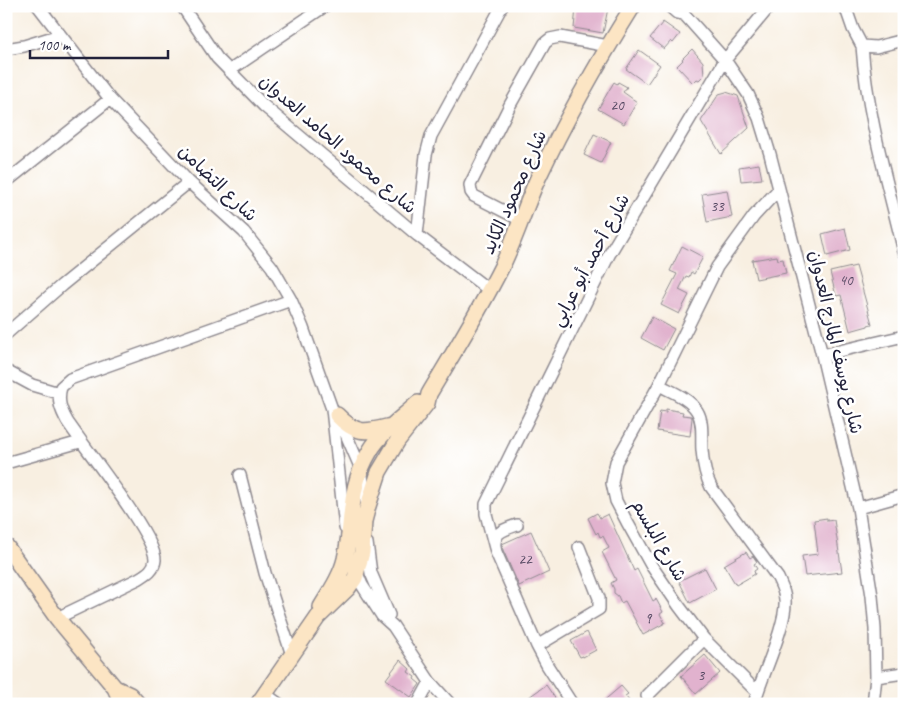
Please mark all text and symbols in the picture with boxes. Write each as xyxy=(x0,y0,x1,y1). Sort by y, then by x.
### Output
scale bar xyxy=(30,28,168,60)
text: 100 m xyxy=(38,36,72,55)
street label: شارع محمود الحامد العدوان xyxy=(254,70,421,219)
house number: 20 xyxy=(610,96,625,115)
street label: شارع محمود الكايد xyxy=(477,127,552,258)
street label: شارع التضامن xyxy=(173,140,262,227)
street label: شارع أحمد أبو عرابي xyxy=(546,190,639,332)
house number: 33 xyxy=(710,197,725,216)
street label: شارع يوسف المارج العدوان xyxy=(803,248,868,436)
house number: 40 xyxy=(839,271,854,290)
street label: شارع البلسم xyxy=(624,495,691,587)
house number: 22 xyxy=(518,550,533,569)
house number: 9 xyxy=(645,609,653,628)
house number: 3 xyxy=(698,666,706,685)

